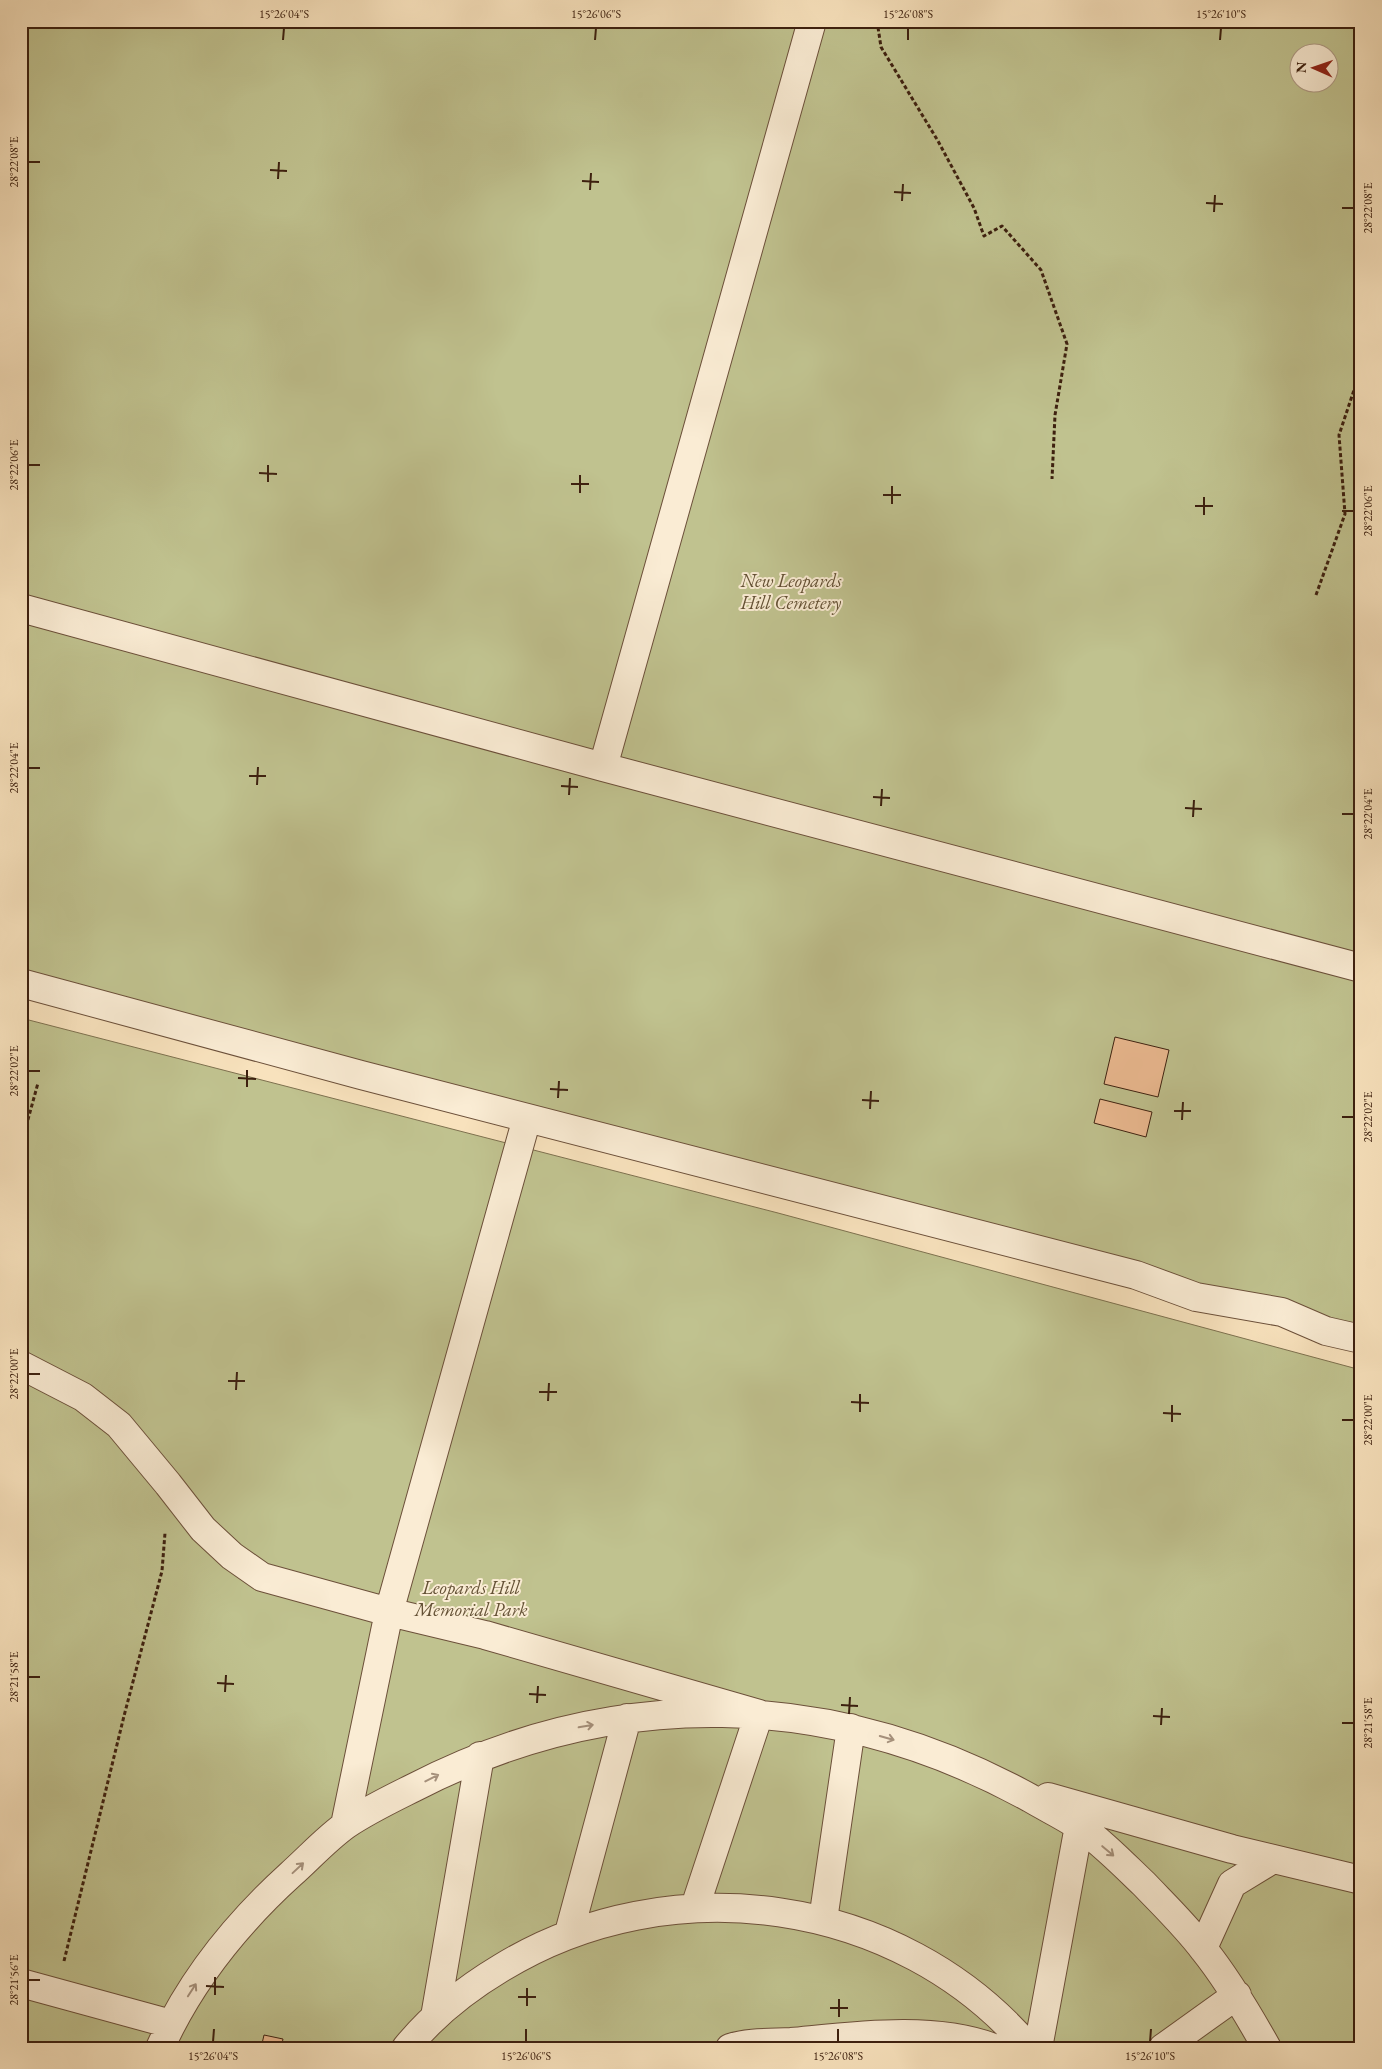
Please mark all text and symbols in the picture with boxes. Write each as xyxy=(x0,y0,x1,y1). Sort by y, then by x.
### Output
text: 15°26'04"S xyxy=(259,6,309,22)
text: 15°26'06"S xyxy=(571,6,621,22)
text: 15°26'08"S xyxy=(883,6,933,22)
text: 15°26'10"S xyxy=(1196,6,1246,22)
north arrow xyxy=(1290,42,1340,92)
text: N xyxy=(1292,61,1310,74)
text: 28°22'08"E xyxy=(6,136,22,188)
text: 28°22'08"E xyxy=(1360,182,1376,234)
text: 28°22'06"E xyxy=(6,439,22,491)
text: 28°22'06"E xyxy=(1360,485,1376,537)
park label: New Leopards Hill Cemetery xyxy=(739,568,842,615)
text: 28°22'04"E xyxy=(6,742,22,794)
text: 28°22'04"E xyxy=(1360,788,1376,840)
text: 28°22'02"E xyxy=(6,1045,22,1097)
text: 28°22'02"E xyxy=(1360,1091,1376,1143)
text: 28°22'00"E xyxy=(6,1348,22,1400)
text: 28°22'00"E xyxy=(1360,1394,1376,1446)
park label: Leopards Hill Memorial Park xyxy=(413,1575,528,1622)
text: 28°21'58"E xyxy=(6,1651,22,1703)
text: 28°21'58"E xyxy=(1360,1697,1376,1749)
one-way arrow xyxy=(577,1720,593,1730)
one-way arrow xyxy=(878,1733,894,1743)
one-way arrow xyxy=(425,1773,440,1783)
one-way arrow xyxy=(1101,1845,1114,1856)
one-way arrow xyxy=(292,1862,305,1874)
text: 28°21'56"E xyxy=(6,1954,22,2006)
one-way arrow xyxy=(187,1983,197,1997)
text: 15°26'04"S xyxy=(188,2048,238,2064)
text: 15°26'06"S xyxy=(501,2048,551,2064)
text: 15°26'08"S xyxy=(813,2048,863,2064)
text: 15°26'10"S xyxy=(1125,2048,1175,2064)

